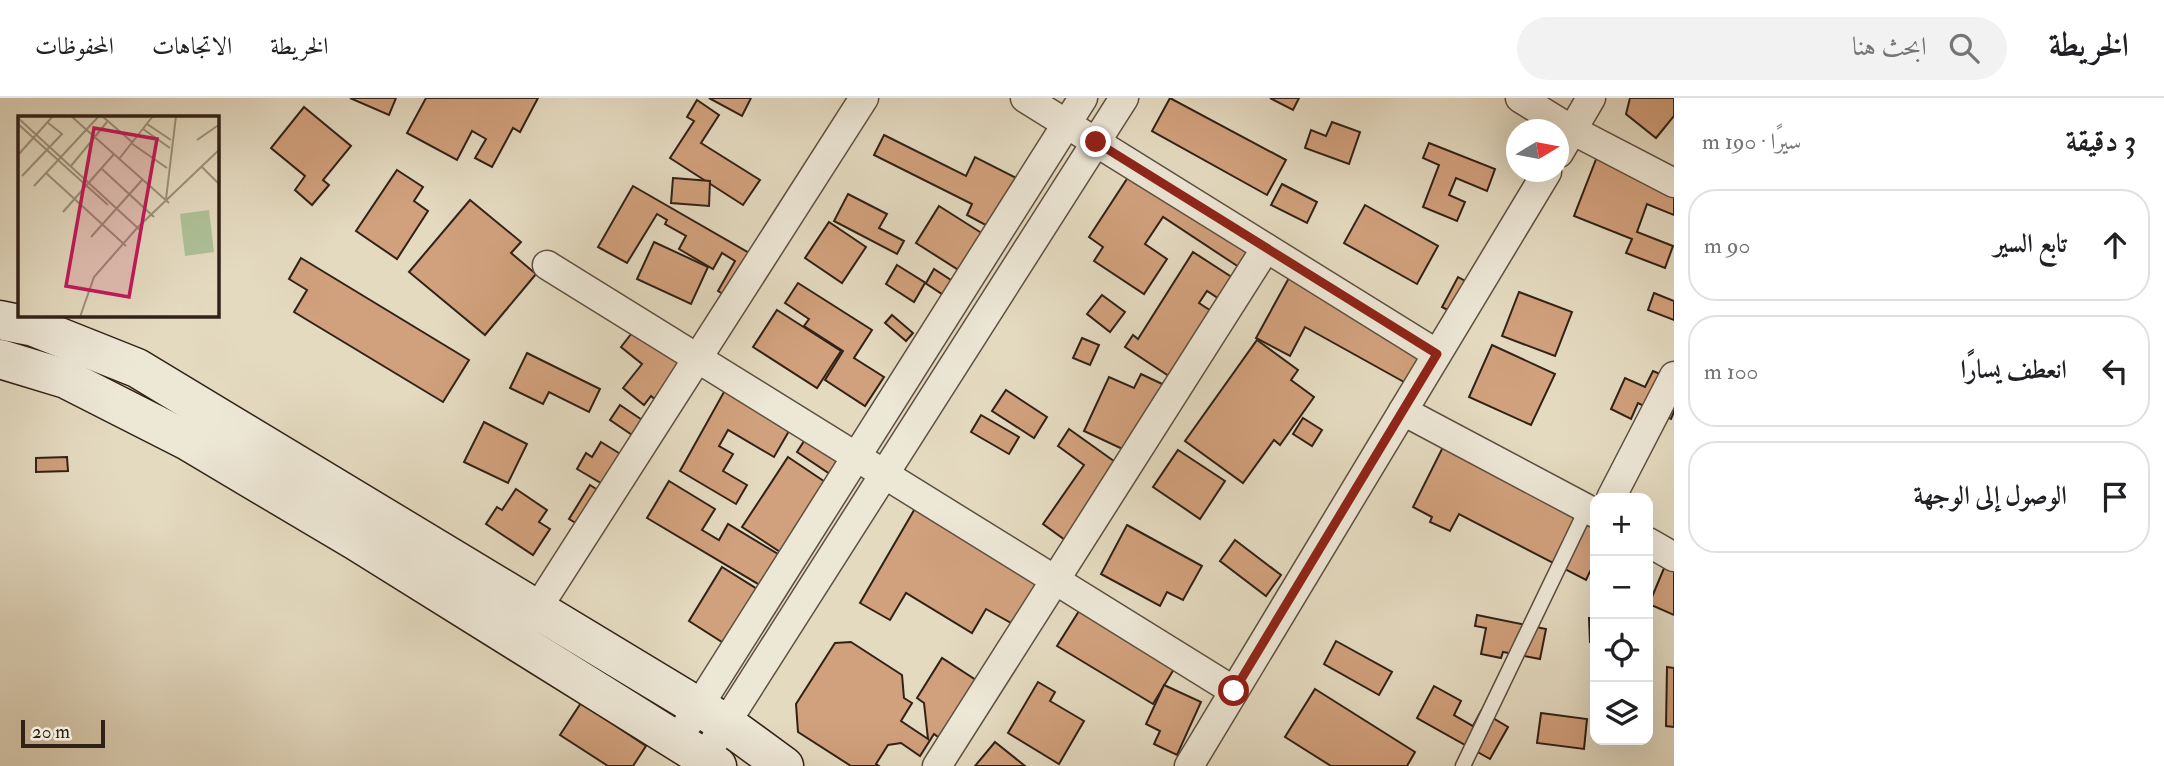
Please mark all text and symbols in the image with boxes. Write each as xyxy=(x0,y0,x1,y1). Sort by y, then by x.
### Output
search box xyxy=(1517,17,2007,80)
text: الخريطة xyxy=(2049,25,2129,66)
icon: search xyxy=(1945,29,1983,67)
text: المحفوظات xyxy=(35,31,114,62)
text: الاتجاهات xyxy=(152,31,232,62)
text: الخريطة xyxy=(270,31,329,62)
text: ابحث هنا xyxy=(1852,31,1927,63)
inset map xyxy=(18,116,219,317)
north arrow xyxy=(1506,119,1569,182)
text: 3 دقيقة xyxy=(2066,123,2136,160)
route end xyxy=(1080,126,1111,157)
text: سيرًا · 190 m xyxy=(1702,127,1801,156)
icon: ahead xyxy=(2096,226,2134,264)
text: تابع السير xyxy=(1994,228,2067,260)
text: 90 m xyxy=(1704,231,1750,260)
icon: left xyxy=(2096,352,2134,390)
text: انعطف يسارًا xyxy=(1961,354,2067,386)
text: 100 m xyxy=(1704,357,1758,386)
icon: arrive xyxy=(2096,478,2134,516)
text: الوصول إلى الوجهة xyxy=(1914,480,2067,512)
map controls xyxy=(1590,493,1653,745)
button: + xyxy=(1590,493,1653,556)
button: − xyxy=(1590,556,1653,619)
button: locate xyxy=(1590,619,1653,682)
route start xyxy=(1218,675,1249,706)
button: layers xyxy=(1590,682,1653,745)
scale bar xyxy=(21,717,105,749)
text: 20 m xyxy=(32,720,70,744)

